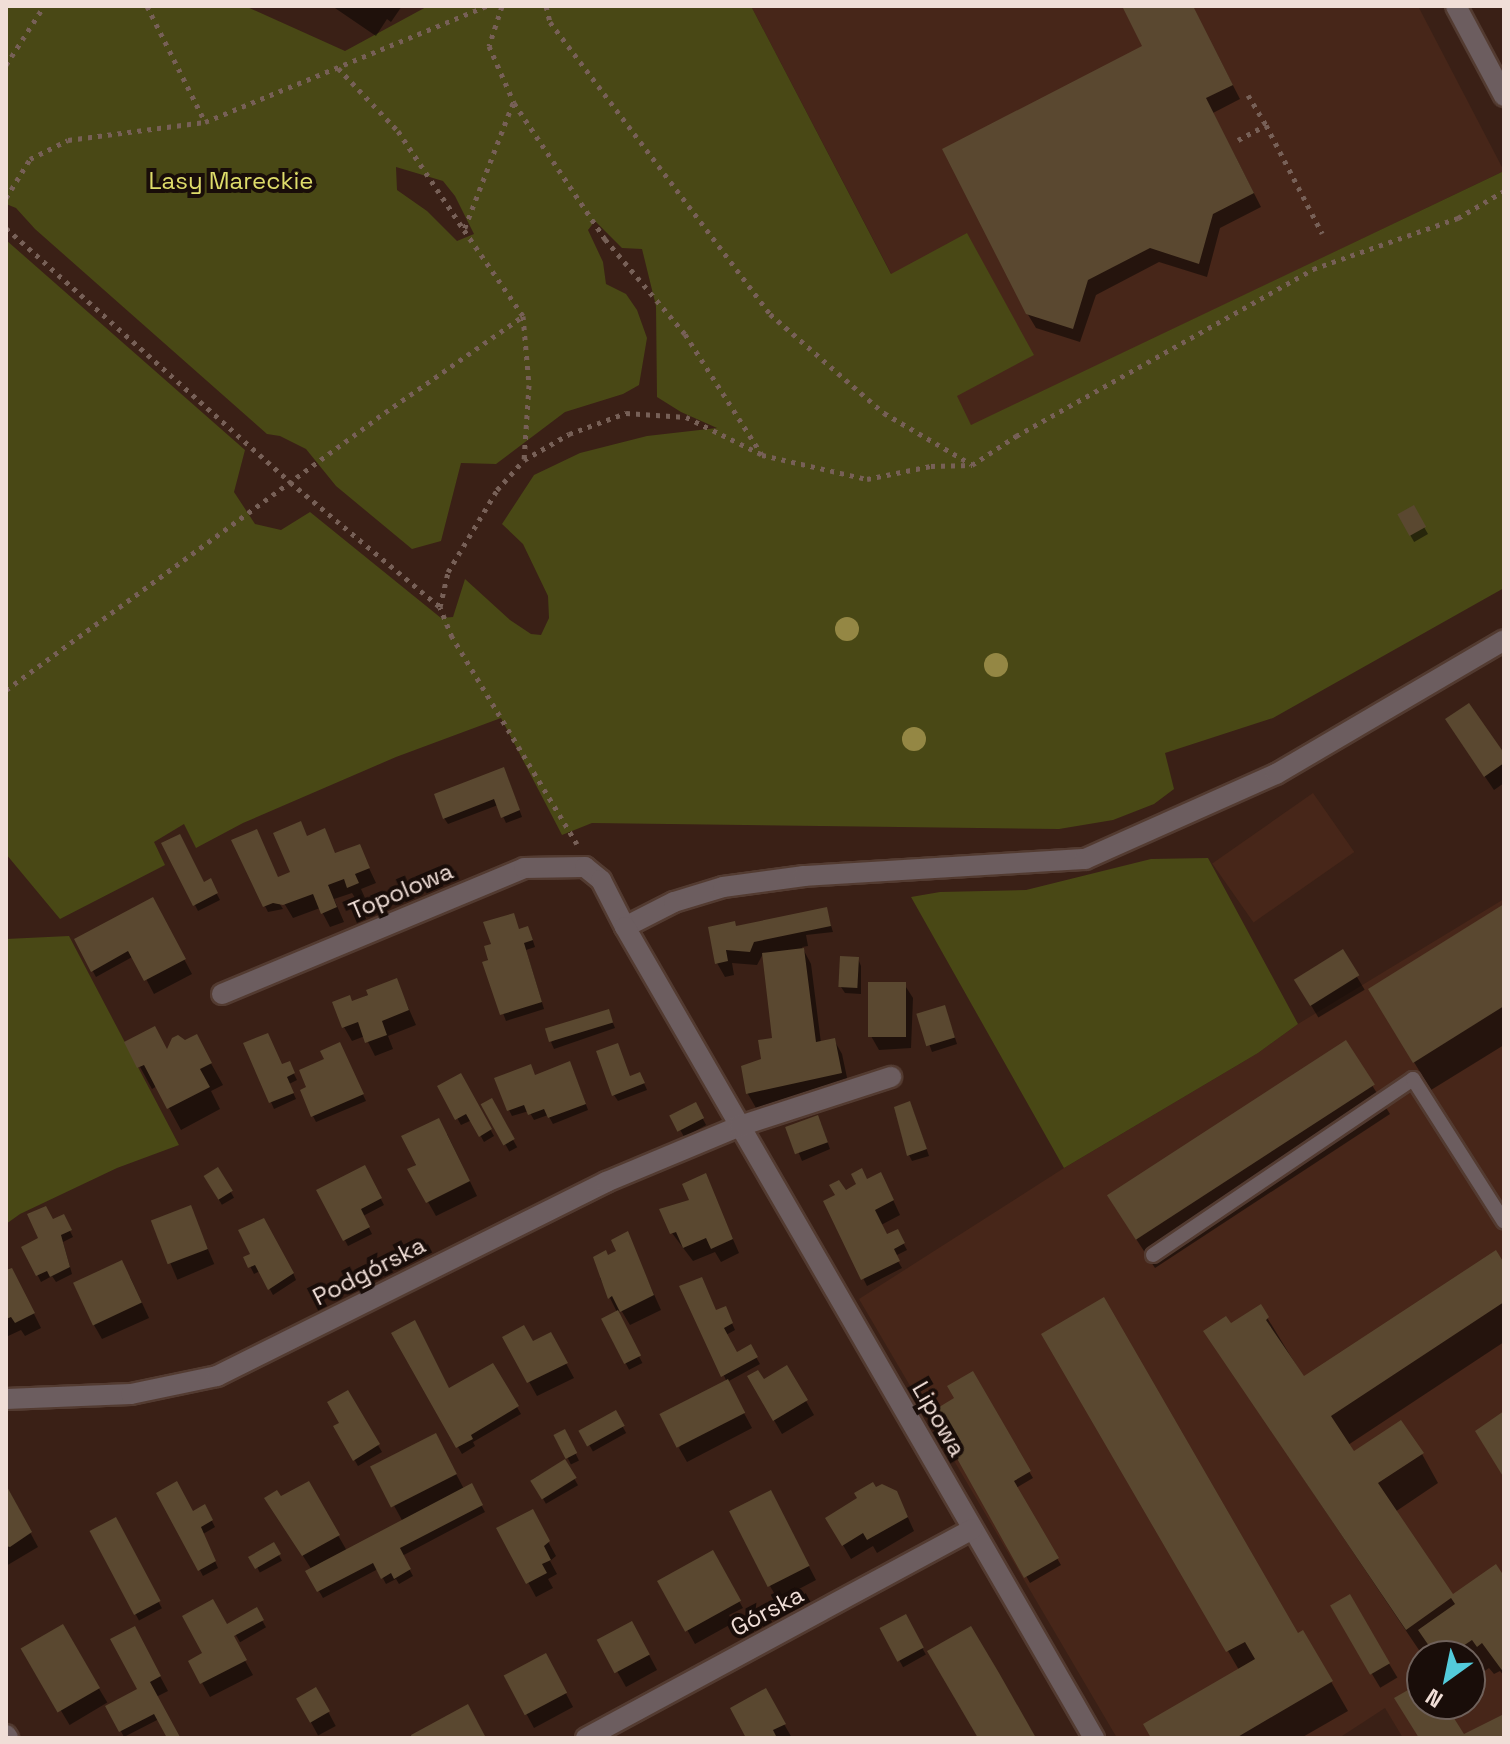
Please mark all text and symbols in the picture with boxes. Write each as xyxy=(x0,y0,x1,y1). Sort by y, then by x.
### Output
park label: Lasy Mareckie xyxy=(148,167,314,195)
street label: Topolowa xyxy=(345,856,457,926)
street label: Podgórska xyxy=(308,1230,430,1312)
street label: Lipowa xyxy=(906,1376,972,1462)
street label: Górska xyxy=(726,1580,808,1642)
north arrow xyxy=(1406,1640,1486,1720)
text: N xyxy=(1420,1683,1448,1714)

